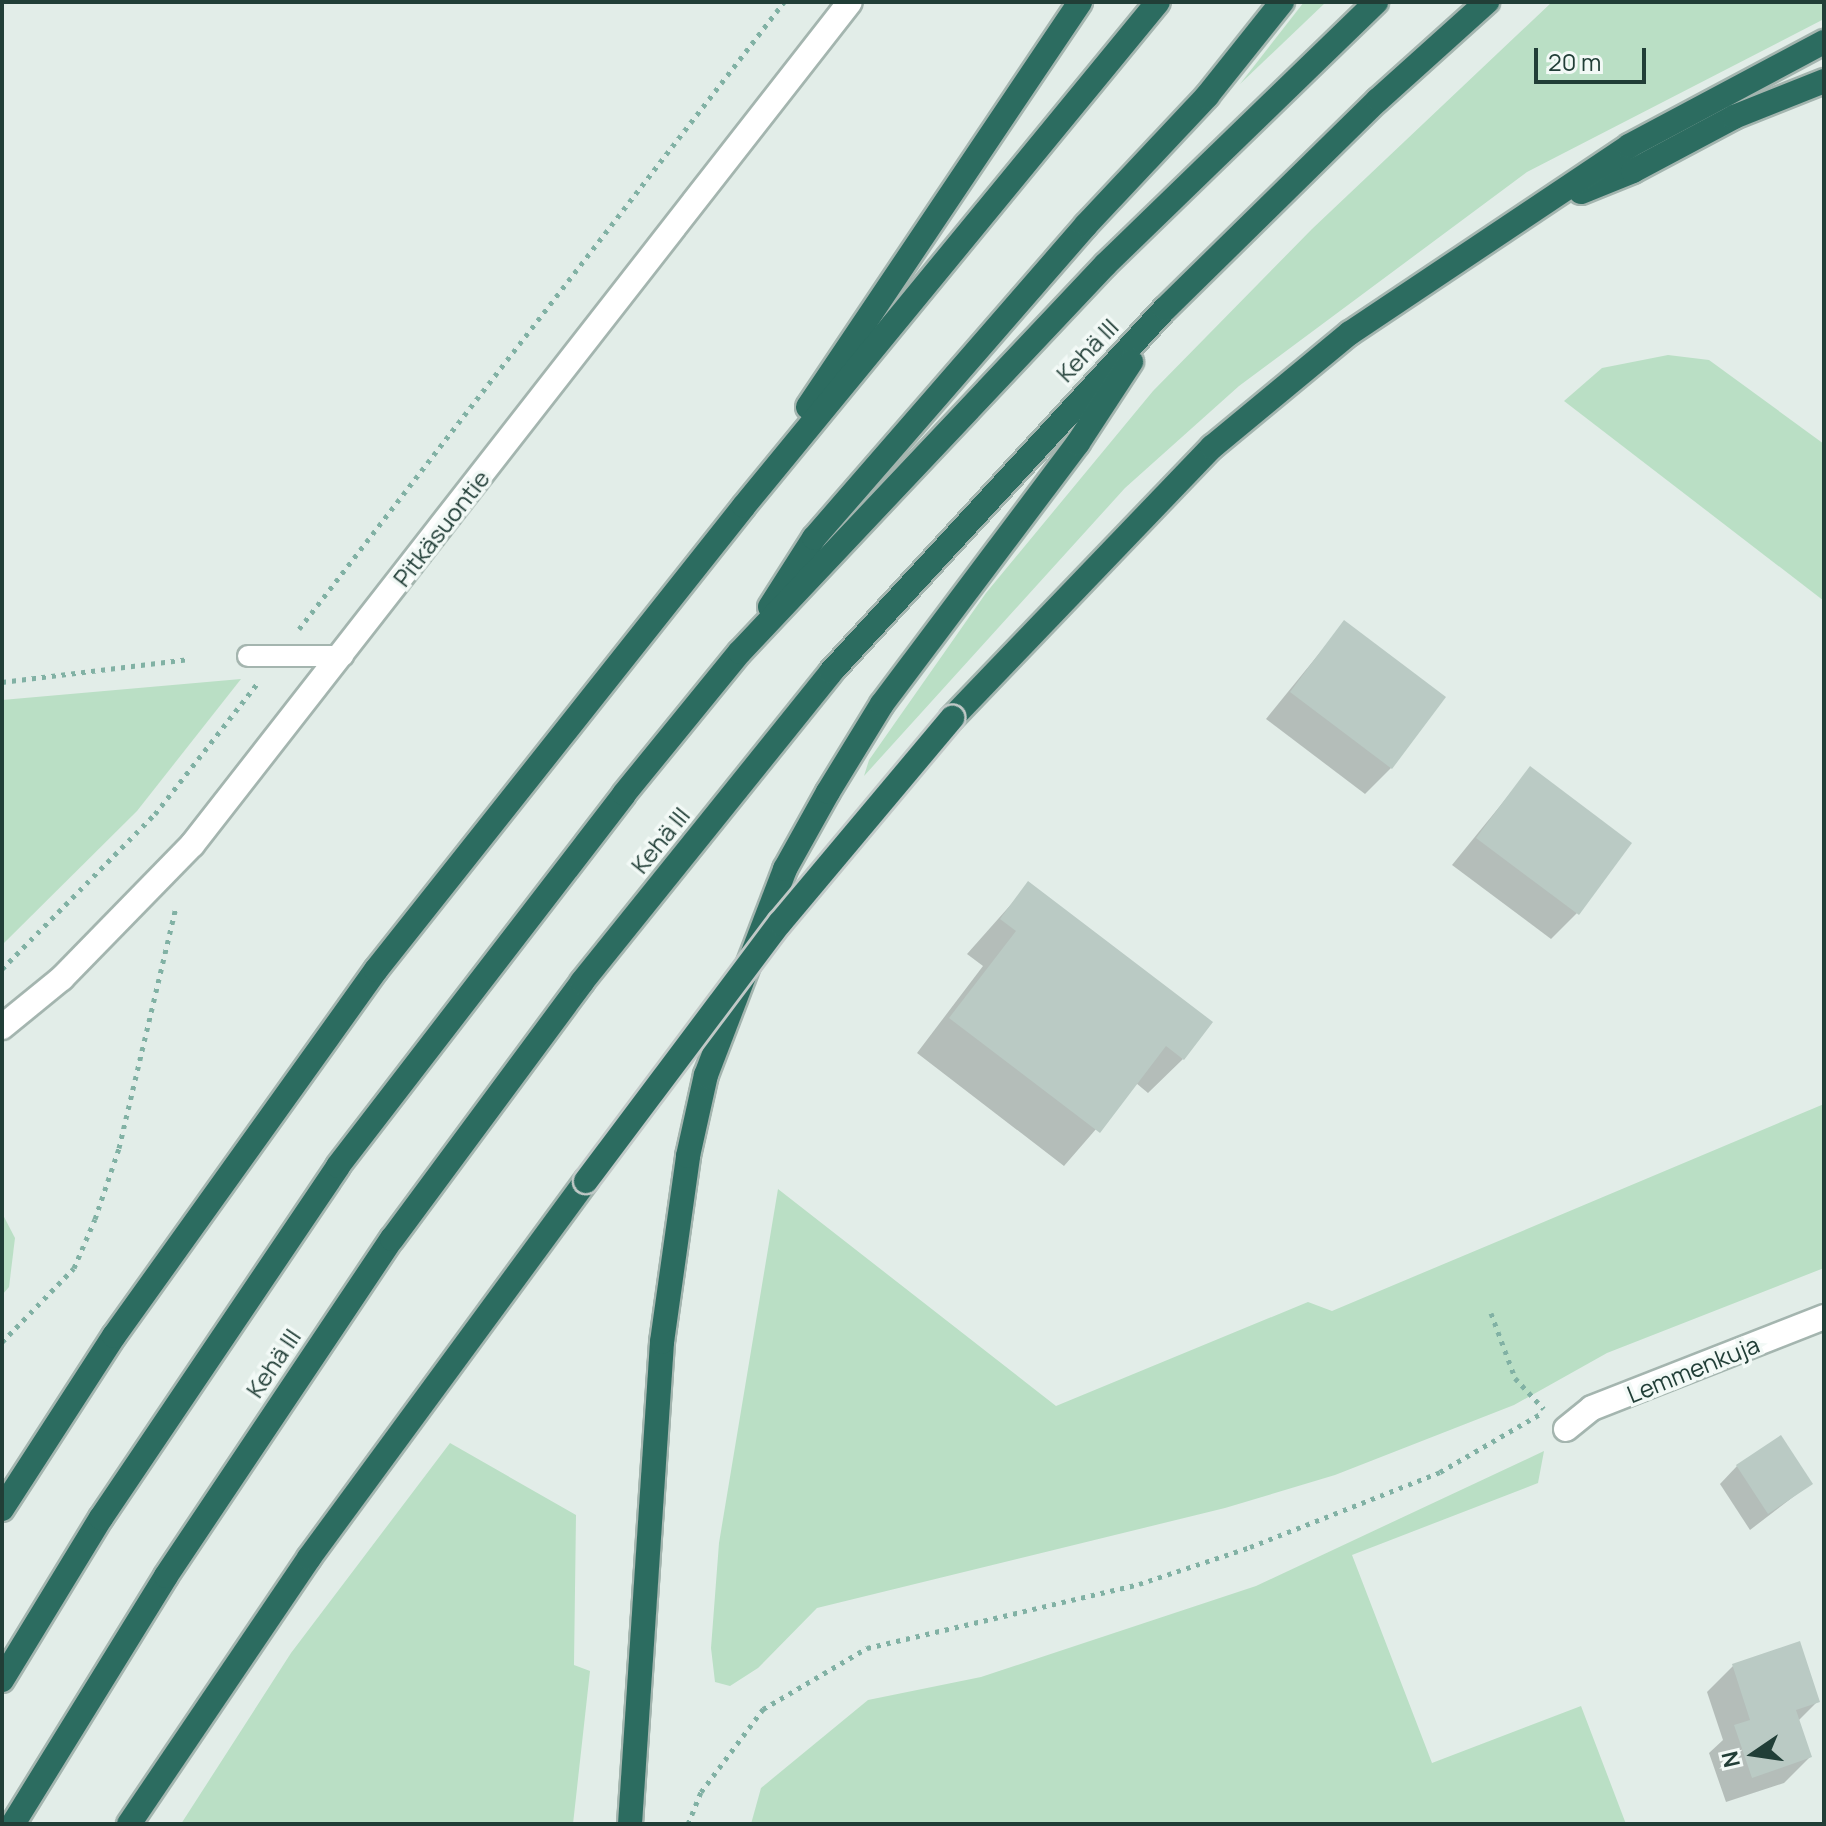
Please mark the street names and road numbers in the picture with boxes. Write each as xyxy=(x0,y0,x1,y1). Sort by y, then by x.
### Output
street label: Kehä III xyxy=(1050,312,1124,388)
street label: Pitkäsuontie xyxy=(387,464,495,592)
street label: Kehä III xyxy=(625,801,695,879)
street label: Kehä III xyxy=(240,1323,306,1403)
street label: Lemmenkuja xyxy=(1623,1329,1763,1409)

